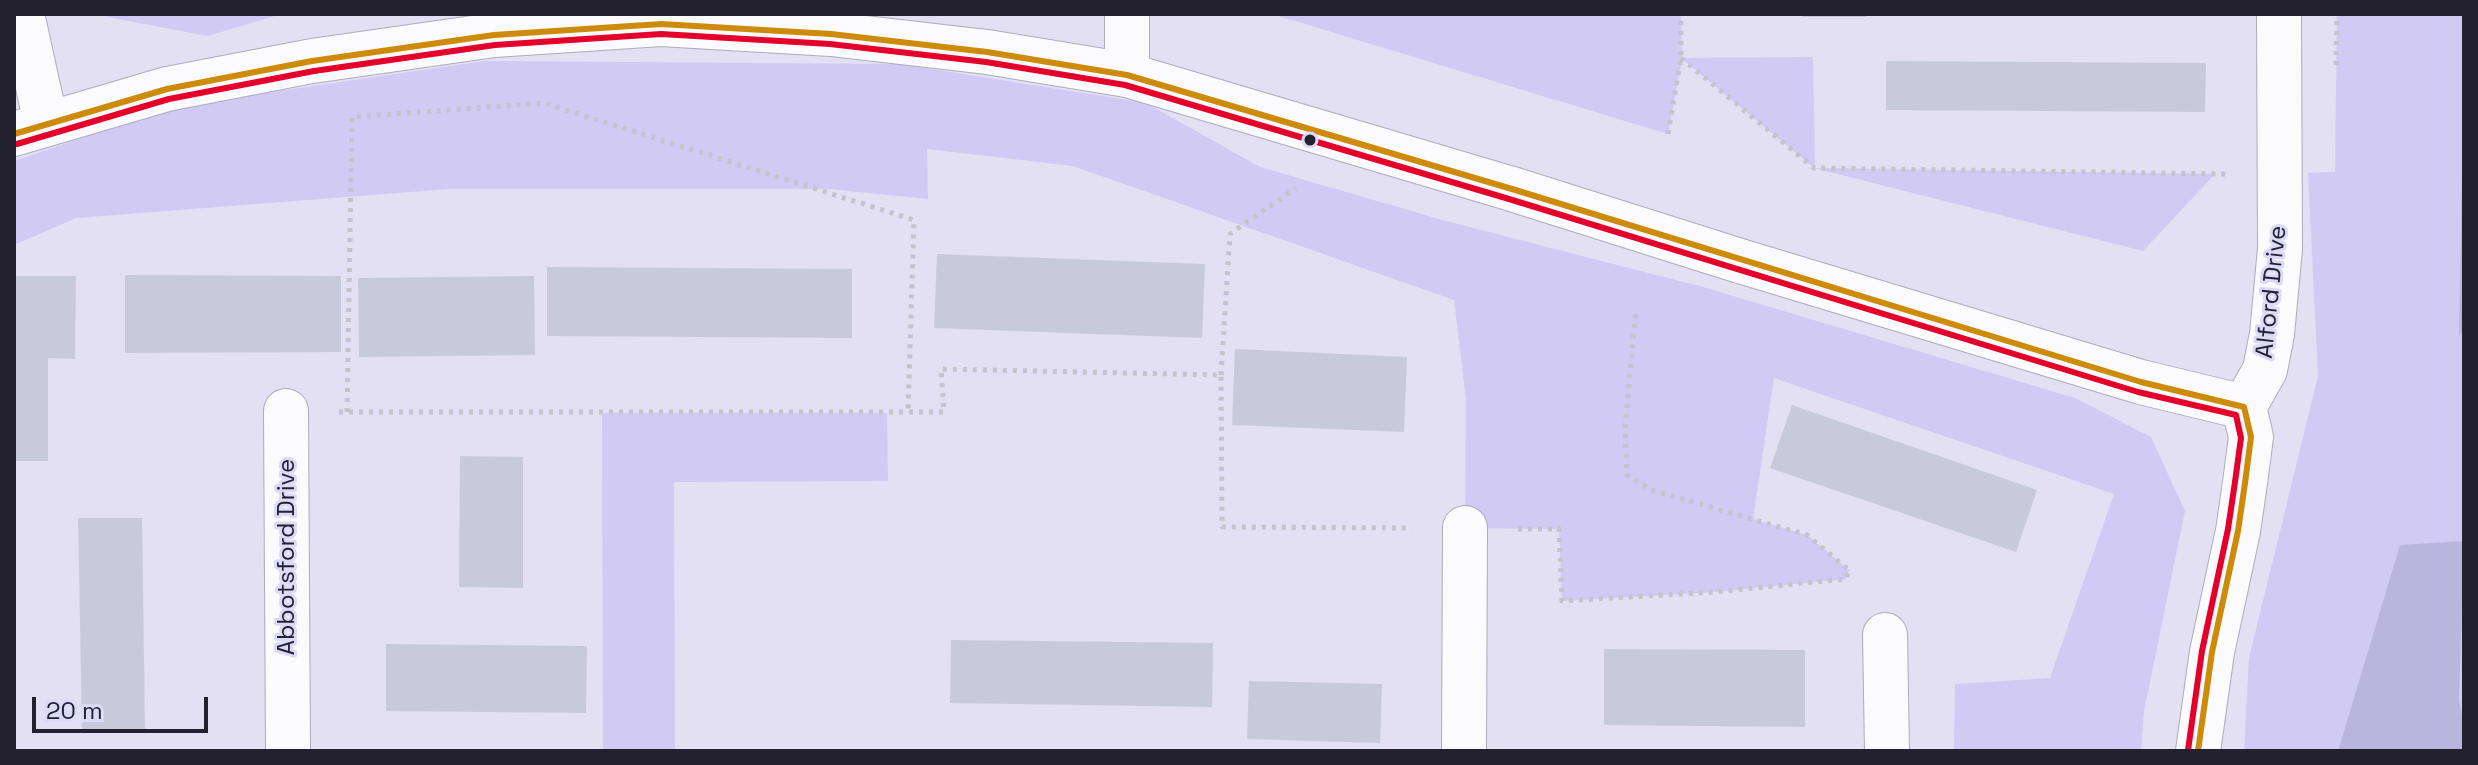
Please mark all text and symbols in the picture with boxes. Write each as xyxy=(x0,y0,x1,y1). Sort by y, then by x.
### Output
unlabelled marker xyxy=(1302,132,1318,148)
street label: Alford Drive xyxy=(2251,224,2293,360)
street label: Abbotsford Drive xyxy=(273,459,301,655)
scale bar xyxy=(36,681,212,731)
text: 20 m xyxy=(46,695,103,726)

